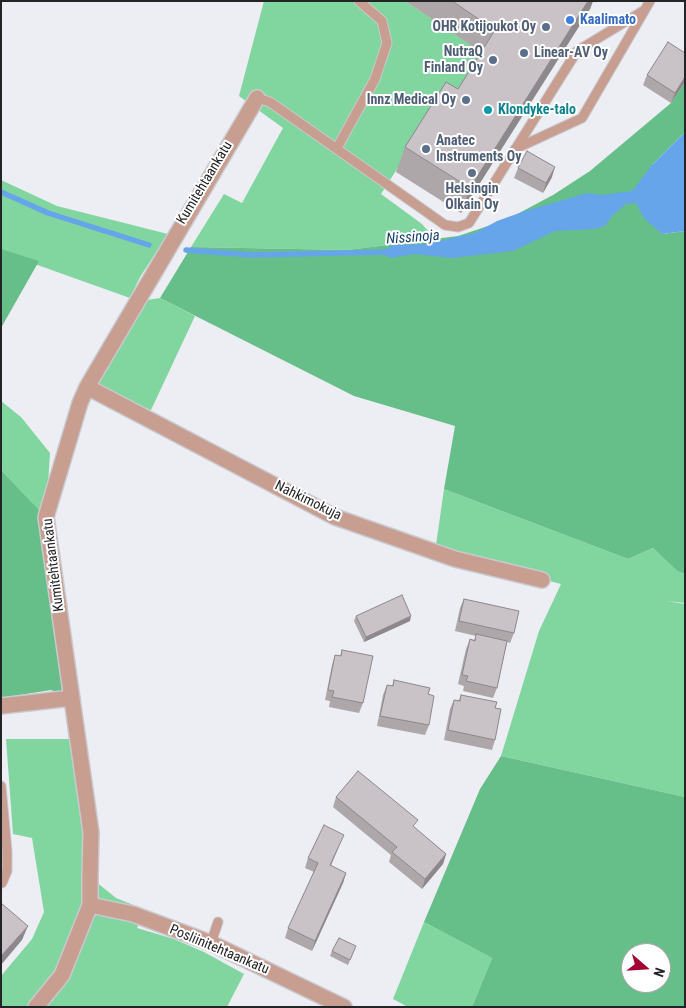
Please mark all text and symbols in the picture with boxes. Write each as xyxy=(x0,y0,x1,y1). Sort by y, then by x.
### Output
place label: Kaalimato xyxy=(580,12,636,28)
marker: Kaalimato xyxy=(564,14,576,26)
place label: OHR Kotijoukot Oy xyxy=(432,19,536,35)
marker: OHR Kotijoukot Oy xyxy=(540,21,552,33)
place label: NutraQ Finland Oy xyxy=(424,44,483,76)
place label: Linear-AV Oy xyxy=(534,45,608,61)
marker: Linear-AV Oy xyxy=(518,47,530,59)
marker: NutraQ Finland Oy xyxy=(487,54,499,66)
place label: Innz Medical Oy xyxy=(367,92,456,108)
marker: Innz Medical Oy xyxy=(460,94,472,106)
place label: Klondyke-talo xyxy=(498,102,576,118)
marker: Klondyke-talo xyxy=(482,104,494,116)
place label: Anatec Instruments Oy xyxy=(436,133,521,166)
street label: Kumitehtaankatu xyxy=(174,139,236,227)
marker: Anatec Instruments Oy xyxy=(420,143,432,155)
marker: Helsingin Olkain Oy xyxy=(466,167,478,179)
place label: Helsingin Olkain Oy xyxy=(445,181,499,213)
water label: Nissinoja xyxy=(386,227,440,249)
street label: Nahkimokuja xyxy=(272,478,344,524)
street label: Kumitehtaankatu xyxy=(40,517,68,613)
street label: Posliinitehtaankatu xyxy=(167,921,271,979)
north arrow xyxy=(621,943,671,993)
text: N xyxy=(650,966,668,979)

